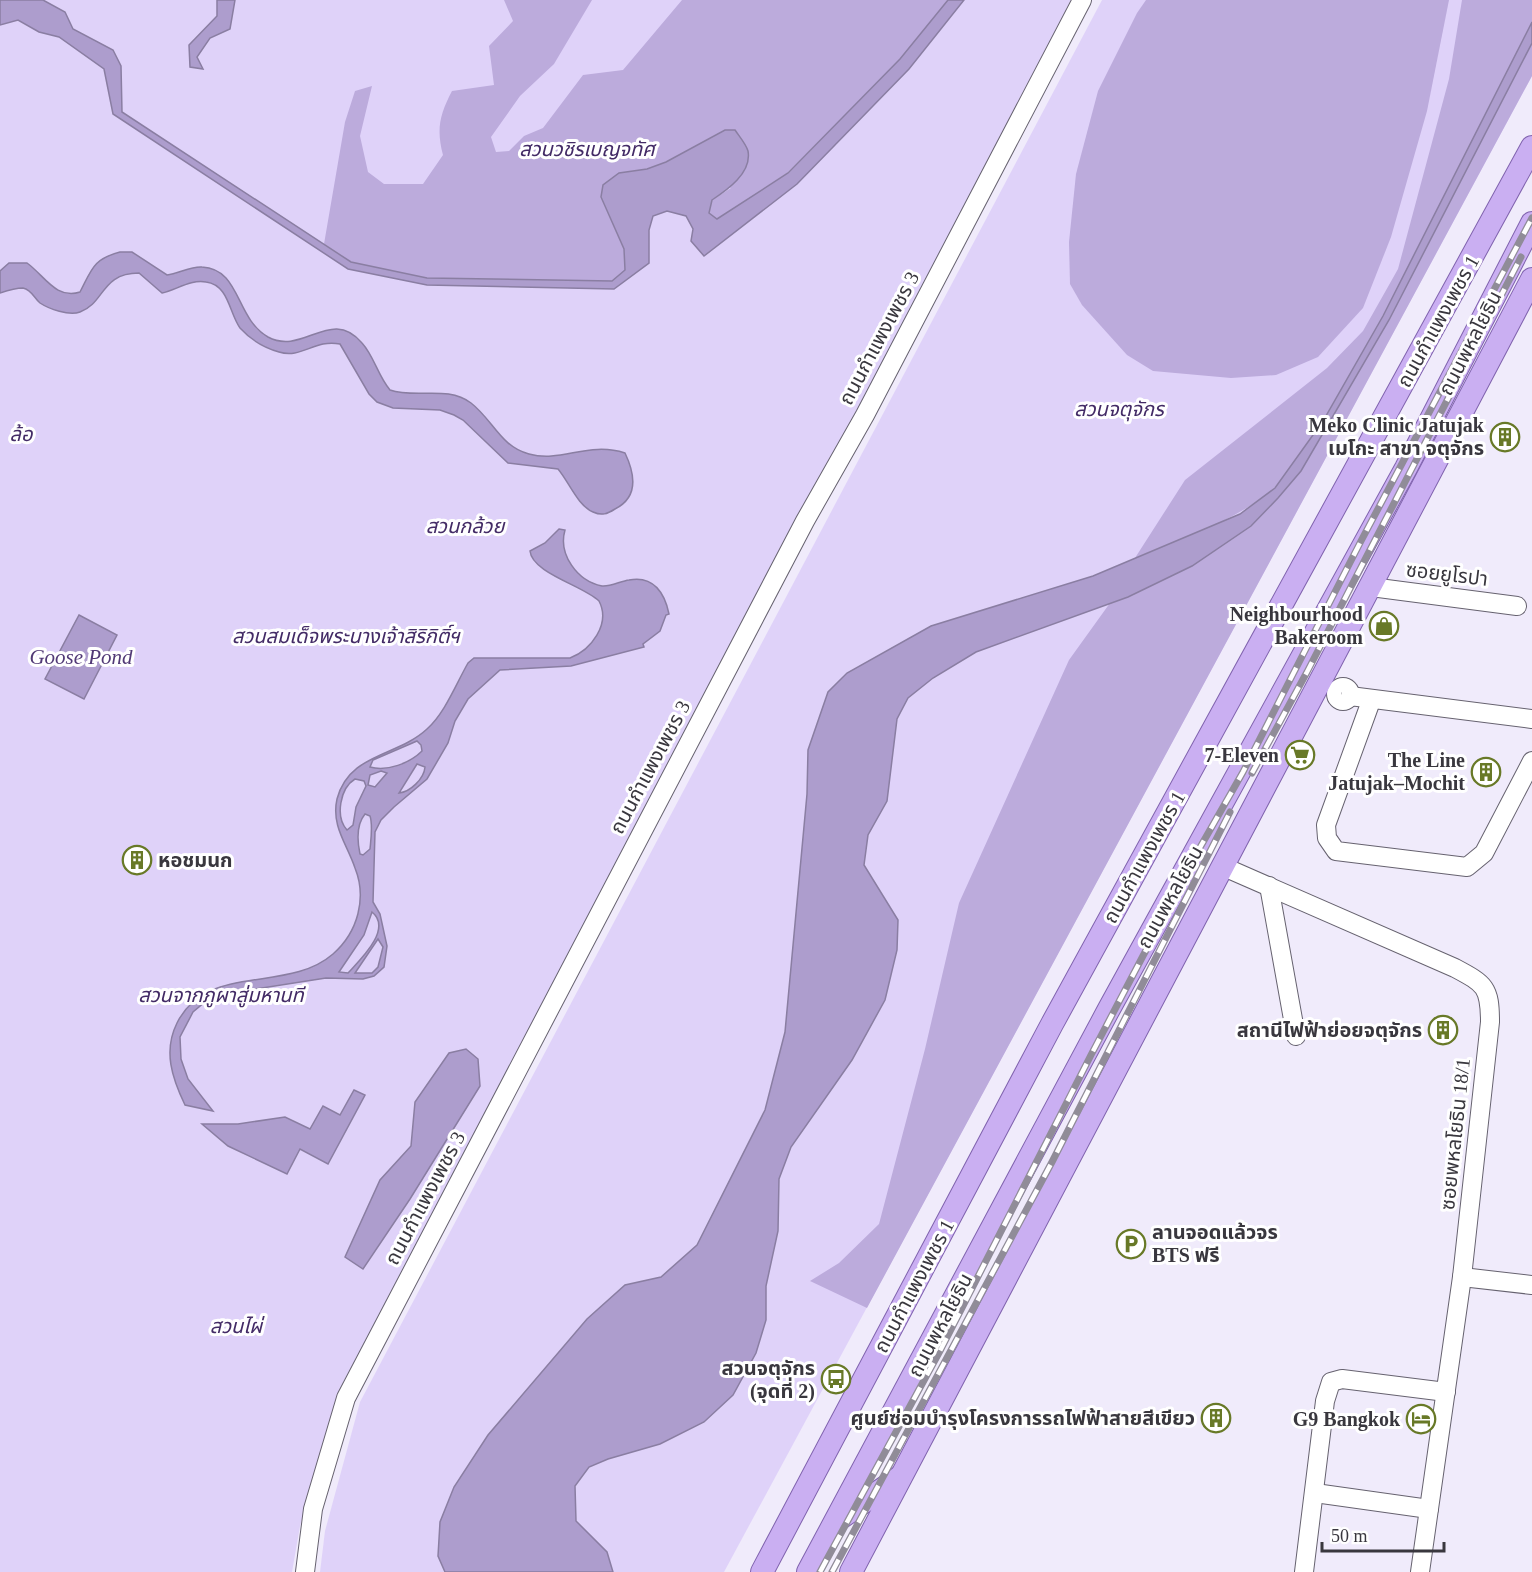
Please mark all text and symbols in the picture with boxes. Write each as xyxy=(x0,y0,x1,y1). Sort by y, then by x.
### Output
park label: สวนวชิรเบญจทัศ xyxy=(519,138,657,160)
street label: ถนนกำแพงเพชร 1 xyxy=(1393,251,1483,391)
street label: ถนนกำแพงเพชร 3 xyxy=(835,268,923,408)
street label: ถนนพหลโยธิน xyxy=(1434,287,1506,399)
park label: สวนจตุจักร xyxy=(1074,398,1165,422)
place label: Meko Clinic Jatujak เมโกะ สาขา จตุจักร xyxy=(1308,414,1485,460)
building icon: Meko Clinic Jatujak เมโกะ สาขา จตุจักร xyxy=(1489,421,1521,453)
park label: ล้อ xyxy=(10,423,34,445)
park label: สวนกล้วย xyxy=(426,515,506,537)
street label: ซอยยูโรปา xyxy=(1405,558,1489,592)
place label: Neighbourhood Bakeroom xyxy=(1230,603,1363,648)
shop icon: Neighbourhood Bakeroom xyxy=(1368,610,1400,642)
park label: สวนสมเด็จพระนางเจ้าสิริกิติ์ฯ xyxy=(232,624,462,647)
water label: Goose Pond xyxy=(29,645,133,669)
street label: ถนนกำแพงเพชร 3 xyxy=(606,697,694,837)
supermarket icon: 7-Eleven xyxy=(1284,739,1316,771)
place label: 7-Eleven xyxy=(1205,744,1279,766)
place label: The Line Jatujak–Mochit xyxy=(1328,749,1465,795)
building icon: The Line Jatujak–Mochit xyxy=(1470,756,1502,788)
street label: ถนนกำแพงเพชร 1 xyxy=(1099,787,1189,927)
street label: ถนนพหลโยธิน xyxy=(1133,842,1207,952)
building icon: หอชมนก xyxy=(121,844,153,876)
place label: หอชมนก xyxy=(158,849,233,871)
park label: สวนจากภูผาสู่มหานที xyxy=(138,984,307,1008)
building icon: สถานีไฟฟ้าย่อยจตุจักร xyxy=(1427,1014,1459,1046)
place label: สถานีไฟฟ้าย่อยจตุจักร xyxy=(1237,1019,1422,1042)
street label: ซอยพหลโยธิน 18/1 xyxy=(1436,1057,1474,1211)
street label: ถนนกำแพงเพชร 3 xyxy=(381,1128,469,1268)
street label: ถนนกำแพงเพชร 1 xyxy=(870,1216,958,1356)
place label: ลานจอดแล้วจร BTS ฟรี xyxy=(1152,1221,1278,1266)
parking icon: ลานจอดแล้วจร BTS ฟรี xyxy=(1115,1228,1147,1260)
street label: ถนนพหลโยธิน xyxy=(903,1269,977,1381)
park label: สวนไผ่ xyxy=(210,1315,265,1337)
place label: สวนจตุจักร (จุดที่ 2) xyxy=(721,1357,815,1403)
bus stop icon: สวนจตุจักร (จุดที่ 2) xyxy=(820,1363,852,1395)
building icon: ศูนย์ซ่อมบำรุงโครงการรถไฟฟ้าสายสีเขียว xyxy=(1200,1402,1232,1434)
hotel icon: G9 Bangkok xyxy=(1405,1403,1437,1435)
place label: ศูนย์ซ่อมบำรุงโครงการรถไฟฟ้าสายสีเขียว xyxy=(851,1407,1195,1430)
place label: G9 Bangkok xyxy=(1293,1408,1401,1431)
scale bar xyxy=(1322,1515,1444,1553)
text: 50 m xyxy=(1331,1526,1368,1546)

